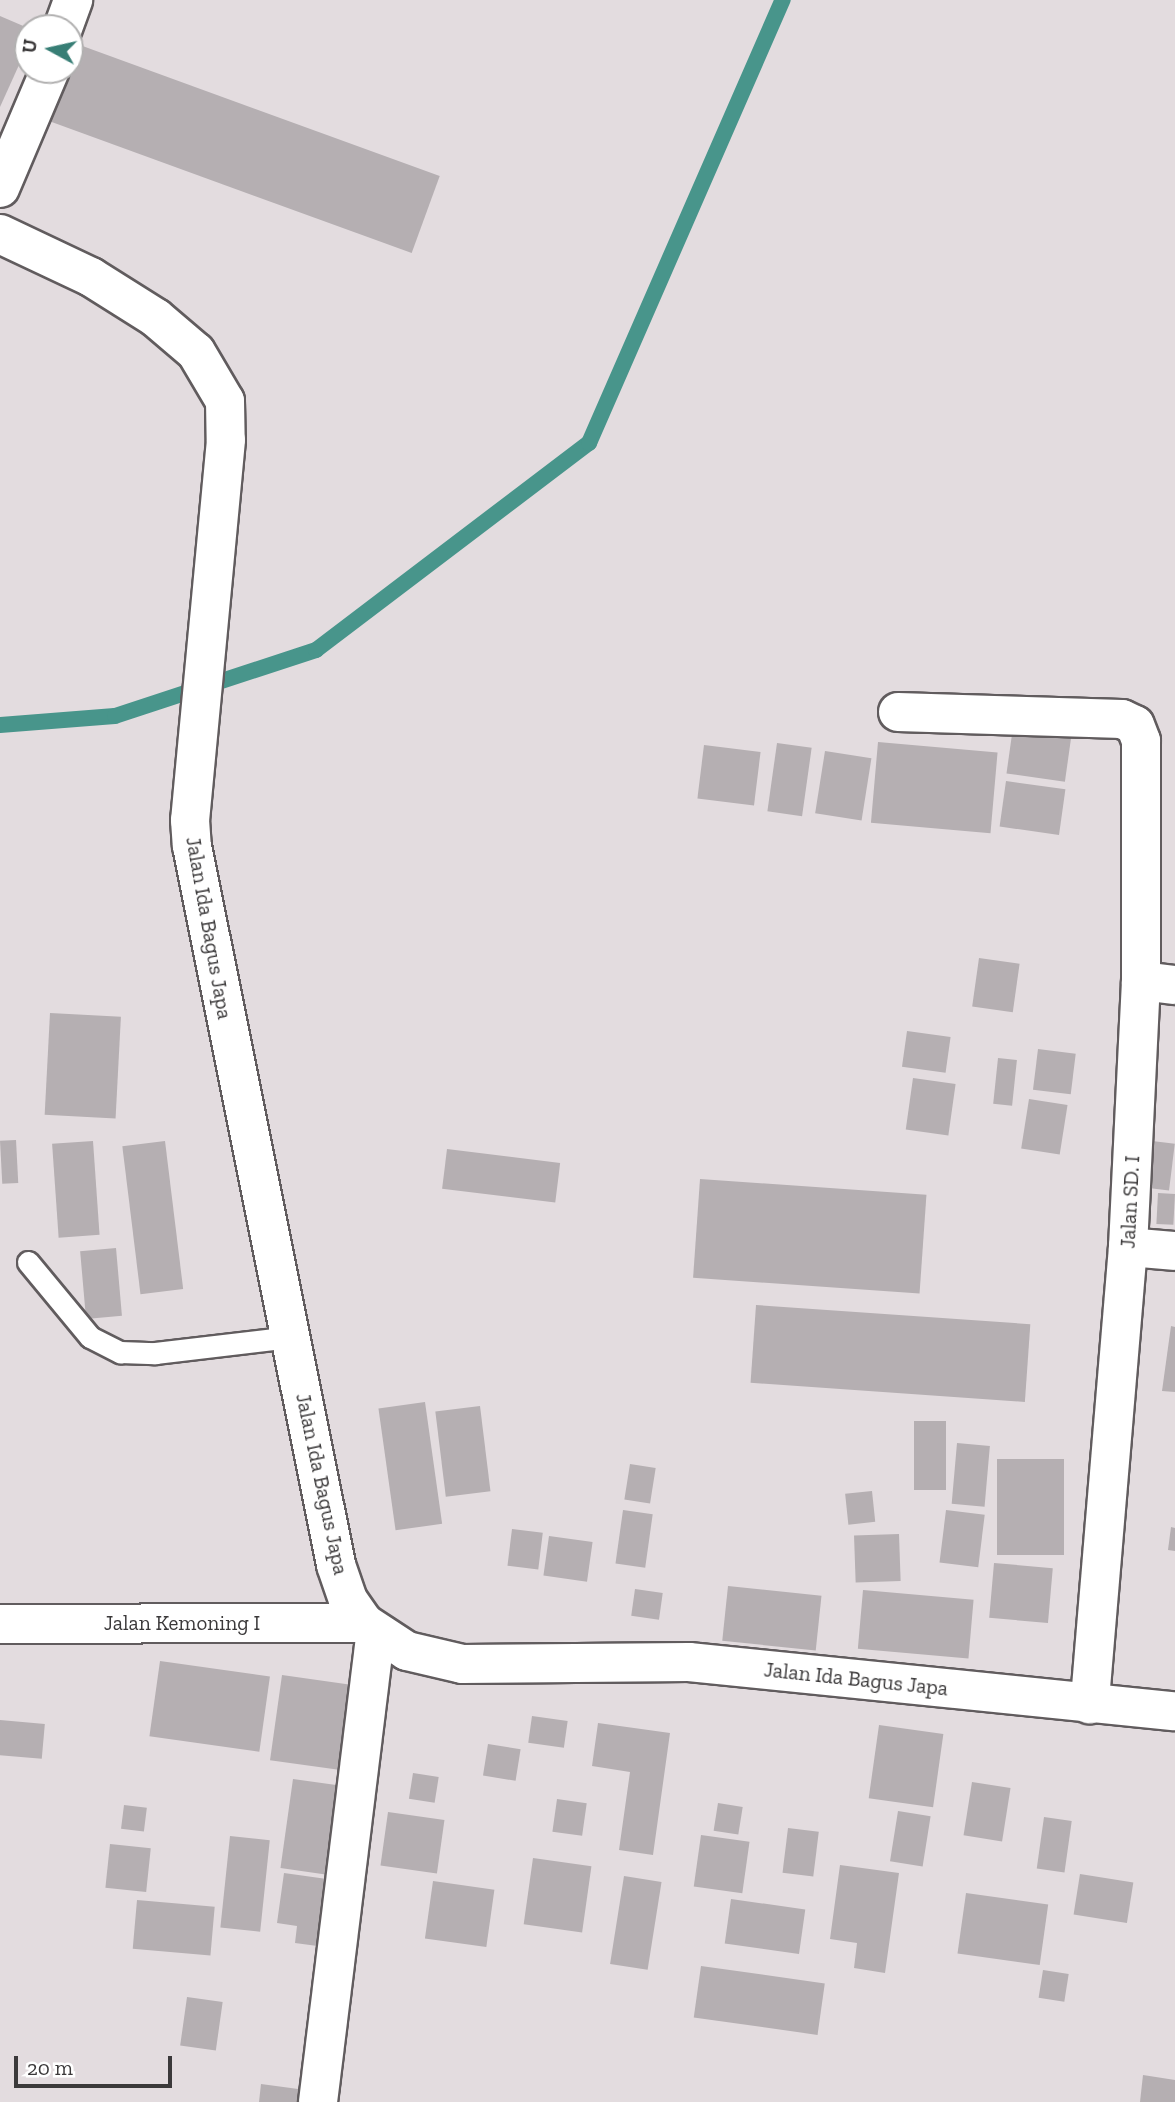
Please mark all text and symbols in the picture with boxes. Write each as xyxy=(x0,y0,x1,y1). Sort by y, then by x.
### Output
north arrow xyxy=(14,14,84,84)
text: U xyxy=(17,38,42,55)
street label: Jalan Ida Bagus Japa xyxy=(180,835,238,1021)
street label: Jalan SD. I xyxy=(1115,1155,1145,1249)
street label: Jalan Ida Bagus Japa xyxy=(290,1391,354,1577)
street label: Jalan Kemoning I xyxy=(104,1610,260,1636)
street label: Jalan Ida Bagus Japa xyxy=(763,1657,949,1701)
scale bar xyxy=(18,2042,175,2086)
text: 20 m xyxy=(27,2055,73,2080)

